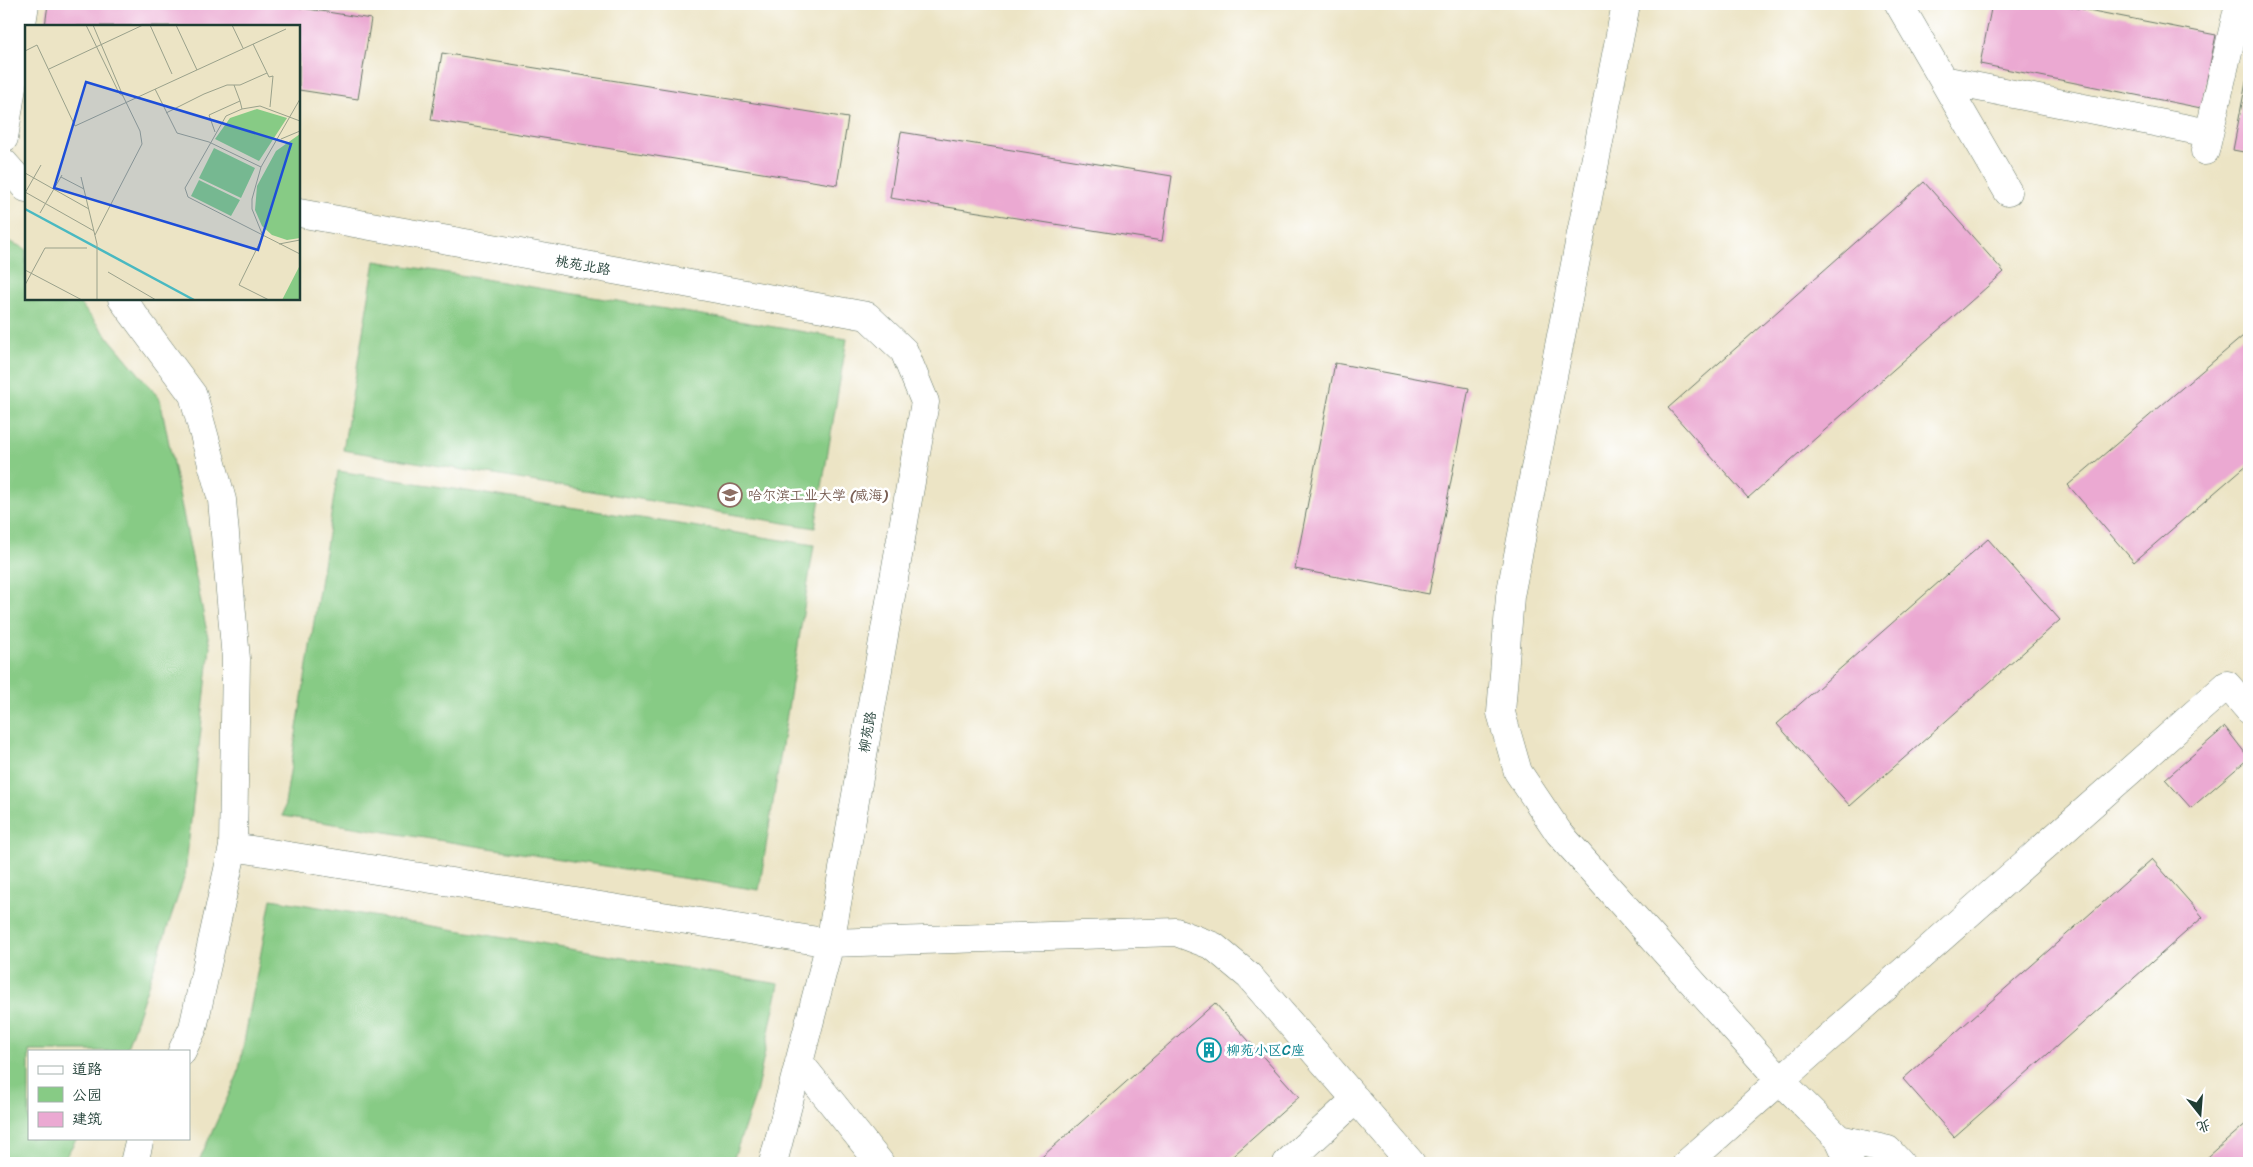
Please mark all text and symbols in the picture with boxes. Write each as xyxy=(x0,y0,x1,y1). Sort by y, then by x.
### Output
inset map xyxy=(25,25,300,300)
street label: 桃苑北路 xyxy=(553,248,613,283)
school or university icon: 哈尔滨工业大学 (威海) xyxy=(717,482,743,508)
place label: 哈尔滨工业大学 (威海) xyxy=(748,483,889,508)
street label: 柳苑路 xyxy=(852,709,883,755)
building icon: 柳苑小区C座 xyxy=(1196,1037,1222,1063)
place label: 柳苑小区C座 xyxy=(1226,1038,1305,1063)
legend xyxy=(28,1050,190,1140)
text: 道路 xyxy=(72,1056,102,1082)
text: 公园 xyxy=(72,1082,102,1108)
north arrow xyxy=(2176,1090,2226,1140)
text: 建筑 xyxy=(72,1106,102,1132)
text: 北 xyxy=(2193,1112,2214,1140)

